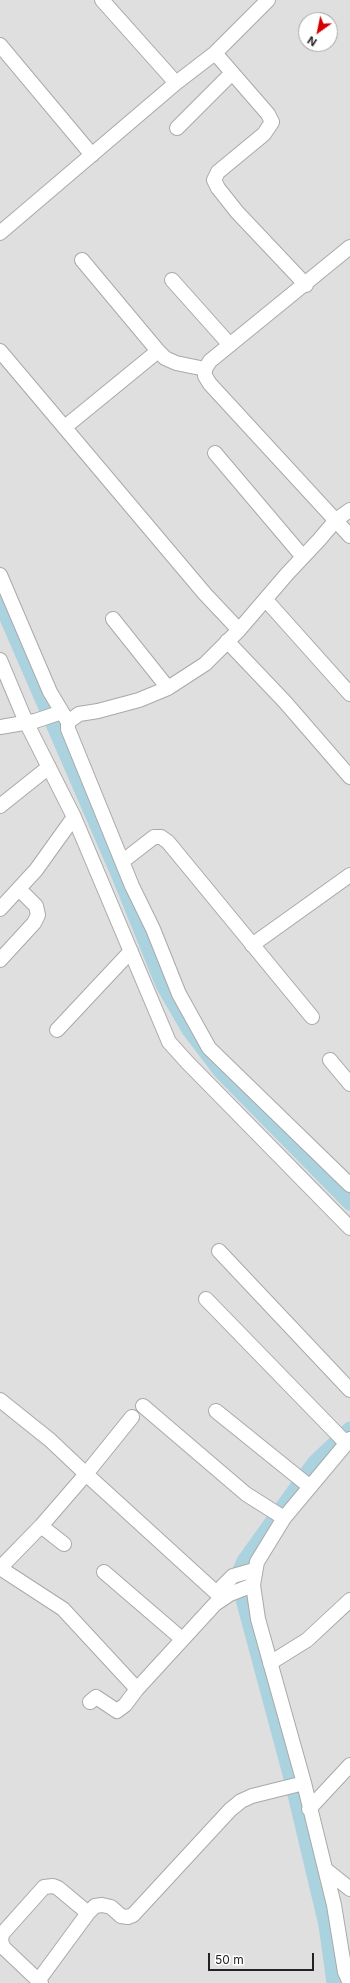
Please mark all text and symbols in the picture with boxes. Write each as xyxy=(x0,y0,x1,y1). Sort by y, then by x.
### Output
north arrow xyxy=(298,12,338,52)
text: N xyxy=(305,33,319,49)
scale bar xyxy=(210,1945,316,1971)
text: 50 m xyxy=(215,1952,244,1967)

